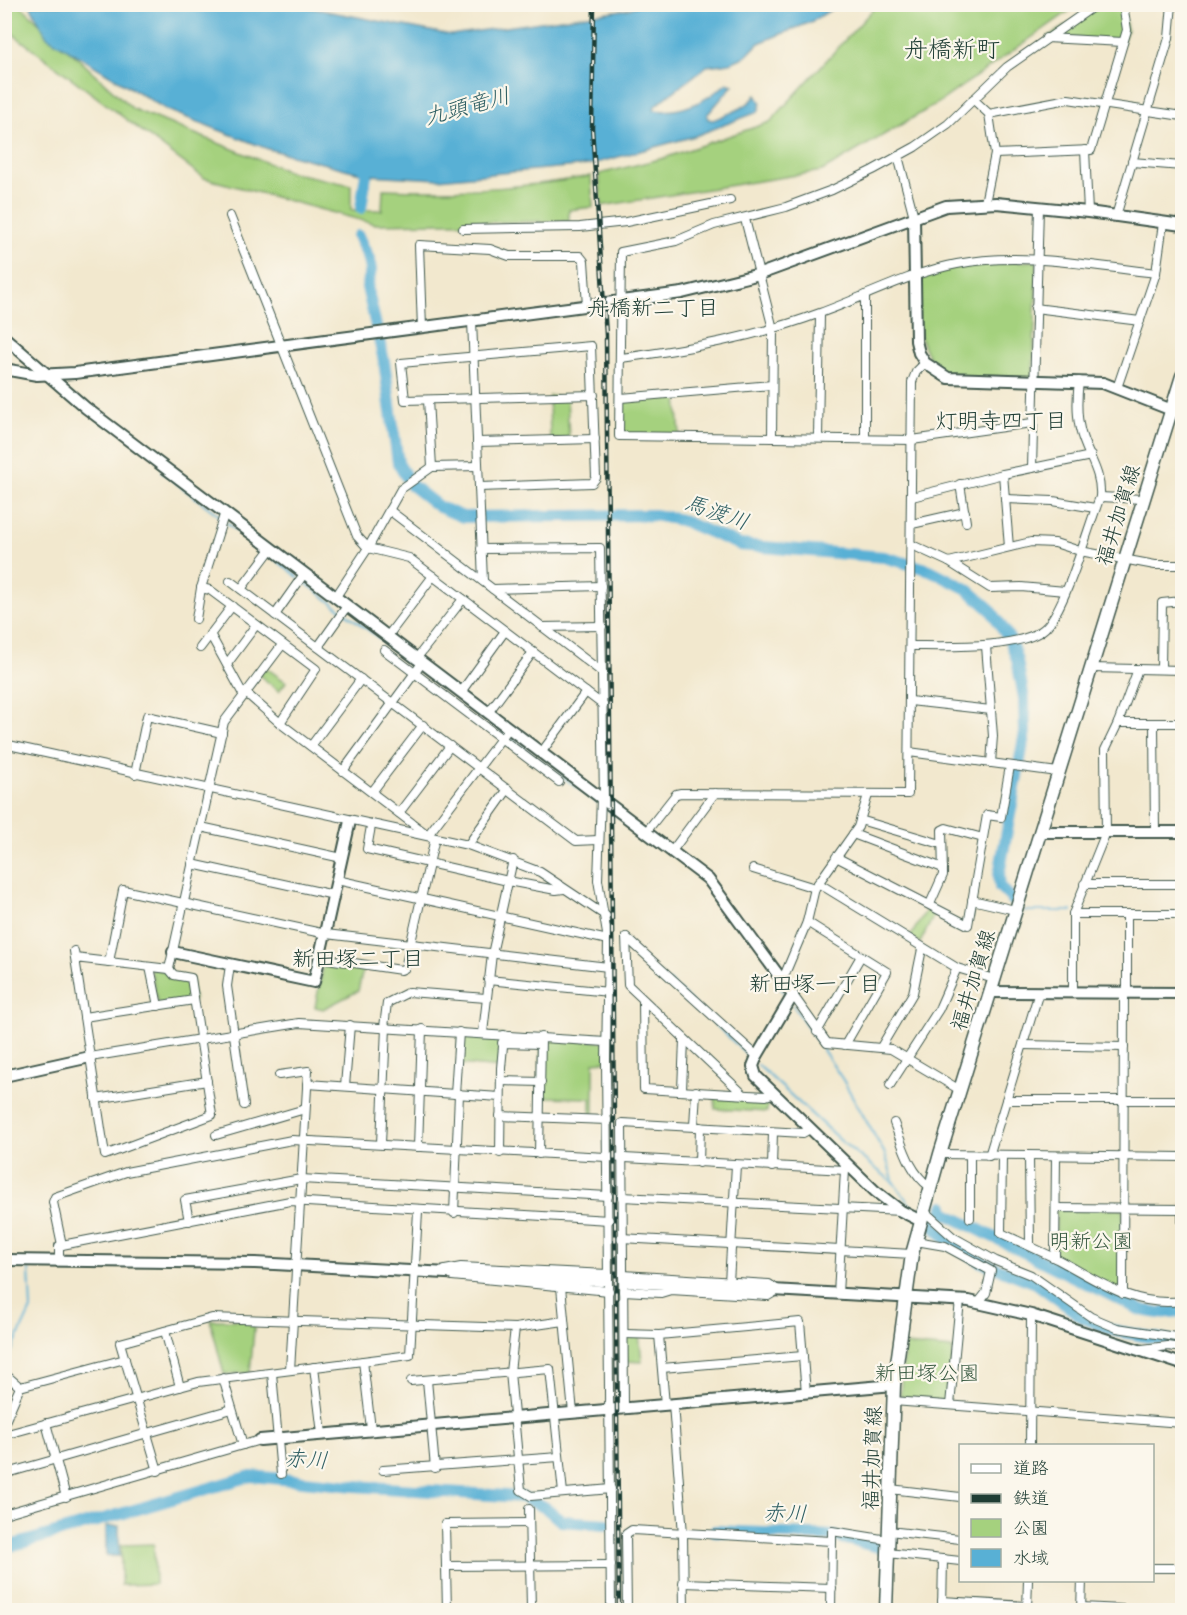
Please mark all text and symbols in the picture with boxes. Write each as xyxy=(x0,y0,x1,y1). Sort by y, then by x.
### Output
district label: 舟橋新町 xyxy=(904,28,1000,70)
water label: 九頭竜川 xyxy=(419,76,515,136)
district label: 舟橋新二丁目 xyxy=(587,288,719,327)
district label: 灯明寺四丁目 xyxy=(935,401,1067,440)
street label: 福井加賀線 xyxy=(1084,459,1152,571)
water label: 馬渡川 xyxy=(679,483,755,541)
street label: 福井加賀線 xyxy=(939,924,1007,1036)
district label: 新田塚二丁目 xyxy=(292,939,424,978)
district label: 新田塚一丁目 xyxy=(749,964,881,1003)
park label: 明新公園 xyxy=(1049,1222,1133,1260)
park label: 新田塚公園 xyxy=(875,1354,980,1392)
street label: 福井加賀線 xyxy=(851,1405,893,1511)
water label: 赤川 xyxy=(283,1438,329,1480)
legend xyxy=(959,1444,1154,1582)
text: 道路 xyxy=(1013,1452,1049,1484)
text: 鉄道 xyxy=(1013,1482,1049,1514)
water label: 赤川 xyxy=(762,1493,808,1533)
text: 公園 xyxy=(1013,1512,1049,1544)
text: 水域 xyxy=(1013,1542,1049,1574)

